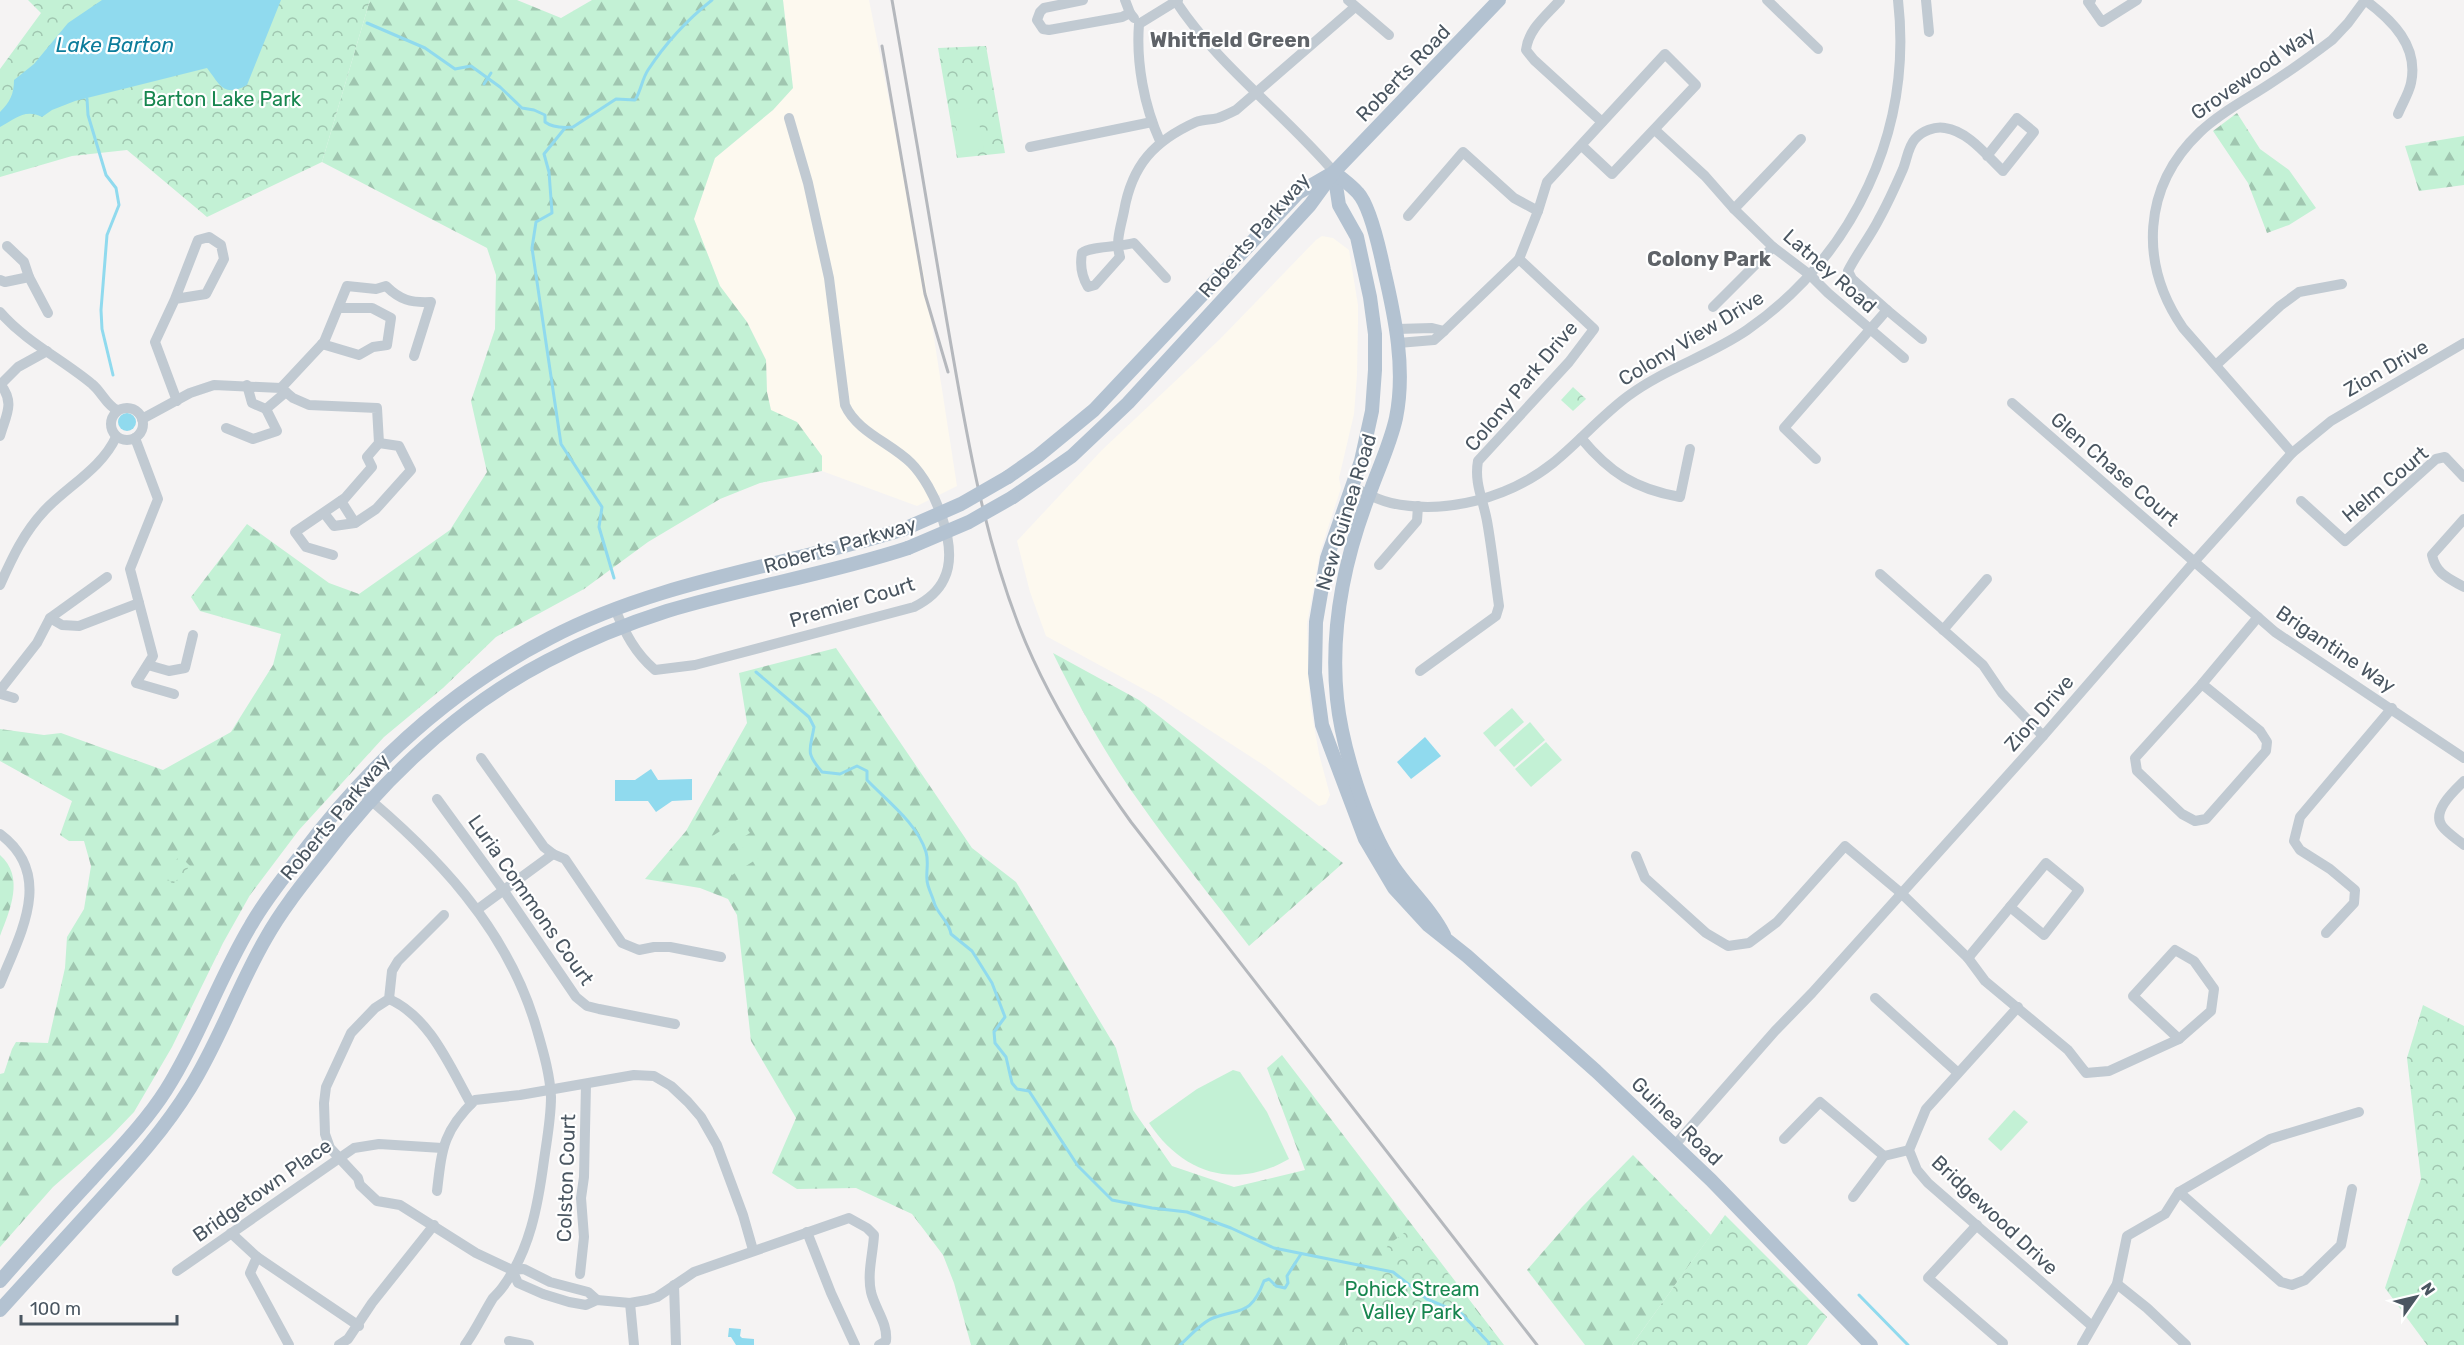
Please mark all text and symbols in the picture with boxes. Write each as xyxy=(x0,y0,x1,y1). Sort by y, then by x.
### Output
street label: Roberts Road xyxy=(1351,20,1455,126)
street label: Grovewood Way xyxy=(2186,21,2320,125)
district label: Whitfield Green xyxy=(1150,27,1310,52)
water label: Lake Barton xyxy=(56,32,174,57)
park label: Barton Lake Park xyxy=(143,87,302,111)
street label: Roberts Parkway xyxy=(1193,168,1315,302)
street label: Latney Road xyxy=(1778,224,1882,318)
district label: Colony Park xyxy=(1647,246,1772,271)
street label: Colony View Drive xyxy=(1614,285,1768,391)
street label: Colony Park Drive xyxy=(1459,316,1583,456)
street label: Zion Drive xyxy=(2340,334,2432,402)
street label: Glen Chase Court xyxy=(2046,407,2184,531)
street label: New Guinea Road xyxy=(1311,431,1381,593)
street label: Helm Court xyxy=(2337,441,2433,527)
street label: Roberts Parkway xyxy=(761,512,919,578)
street label: Premier Court xyxy=(787,572,918,632)
street label: Brigantine Way xyxy=(2272,600,2400,698)
street label: Zion Drive xyxy=(1999,670,2079,756)
street label: Roberts Parkway xyxy=(275,749,395,885)
street label: Luria Commons Court xyxy=(463,810,599,990)
street label: Guinea Road xyxy=(1627,1072,1727,1170)
street label: Colston Court xyxy=(552,1113,580,1243)
street label: Bridgetown Place xyxy=(188,1133,336,1247)
street label: Bridgewood Drive xyxy=(1927,1150,2063,1280)
north arrow xyxy=(2386,1267,2446,1327)
park label: Pohick Stream Valley Park xyxy=(1345,1277,1479,1324)
text: N xyxy=(2417,1279,2439,1299)
scale bar xyxy=(21,1288,177,1326)
text: 100 m xyxy=(30,1298,81,1320)

